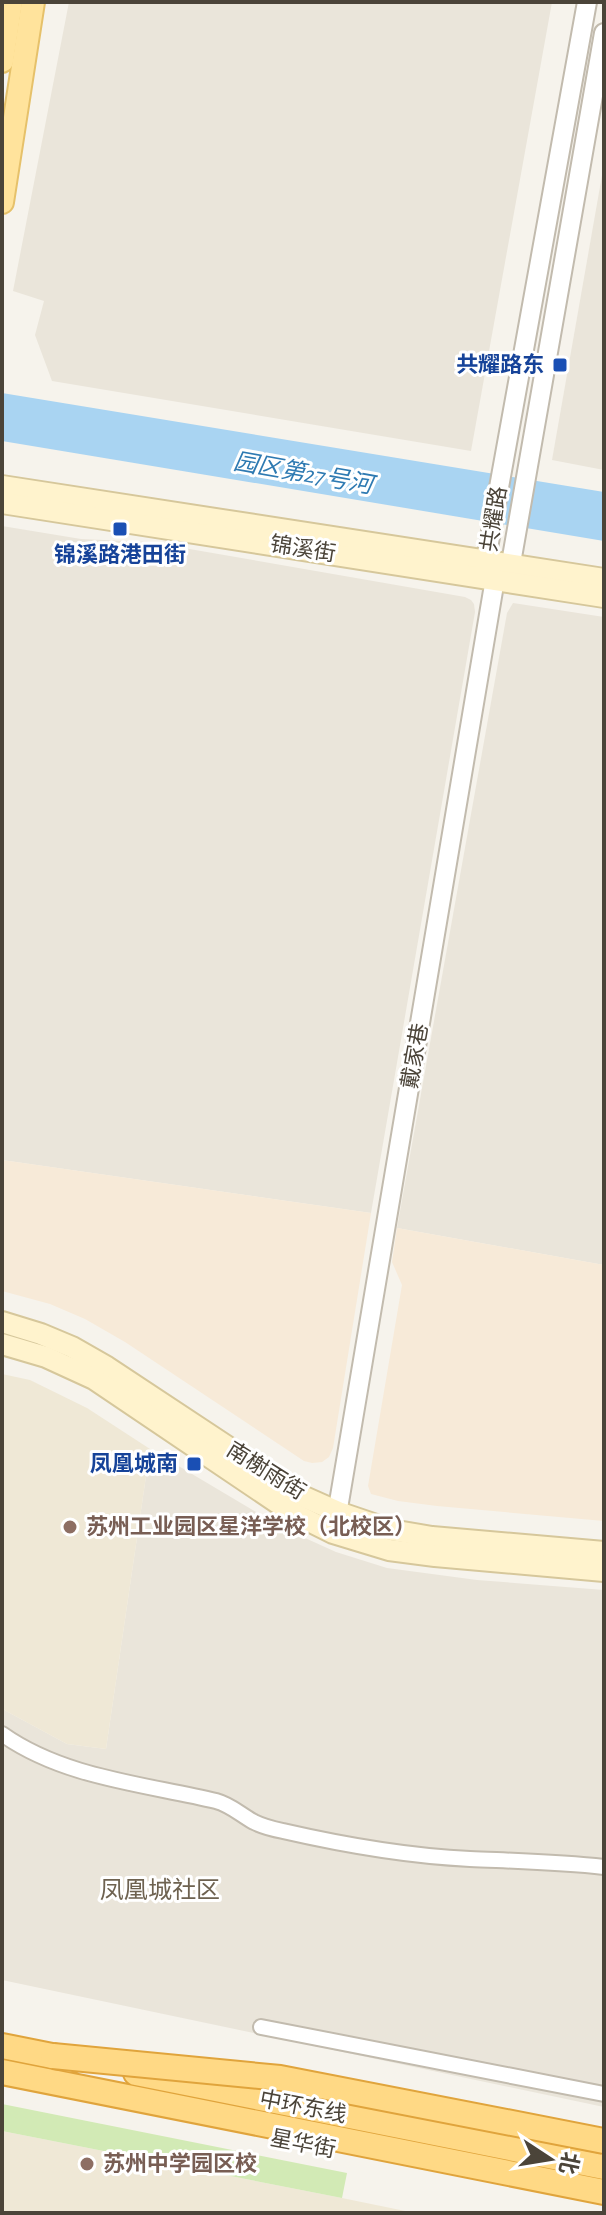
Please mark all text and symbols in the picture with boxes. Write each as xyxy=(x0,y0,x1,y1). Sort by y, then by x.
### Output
place label: 共耀路东 xyxy=(456,353,544,376)
marker: 共耀路东 xyxy=(551,356,569,374)
water label: 园区第27号河 xyxy=(232,448,379,499)
street label: 共耀路 xyxy=(477,485,510,553)
marker: 锦溪路港田街 xyxy=(111,520,129,538)
street label: 锦溪街 xyxy=(269,532,337,565)
place label: 锦溪路港田街 xyxy=(54,543,186,566)
street label: 戴家巷 xyxy=(397,1021,432,1090)
street label: 南榭雨街 xyxy=(223,1438,310,1504)
place label: 凤凰城南 xyxy=(90,1452,178,1475)
marker: 凤凰城南 xyxy=(185,1455,203,1473)
place label: 苏州工业园区星洋学校（北校区） xyxy=(86,1515,416,1538)
marker: 苏州工业园区星洋学校（北校区） xyxy=(61,1518,79,1536)
district label: 凤凰城社区 xyxy=(100,1877,220,1903)
street label: 中环东线 xyxy=(258,2087,348,2126)
north arrow xyxy=(510,2119,590,2199)
street label: 星华街 xyxy=(268,2126,338,2161)
text: 北 xyxy=(556,2150,583,2176)
place label: 苏州中学园区校 xyxy=(103,2152,257,2175)
marker: 苏州中学园区校 xyxy=(78,2155,96,2173)

